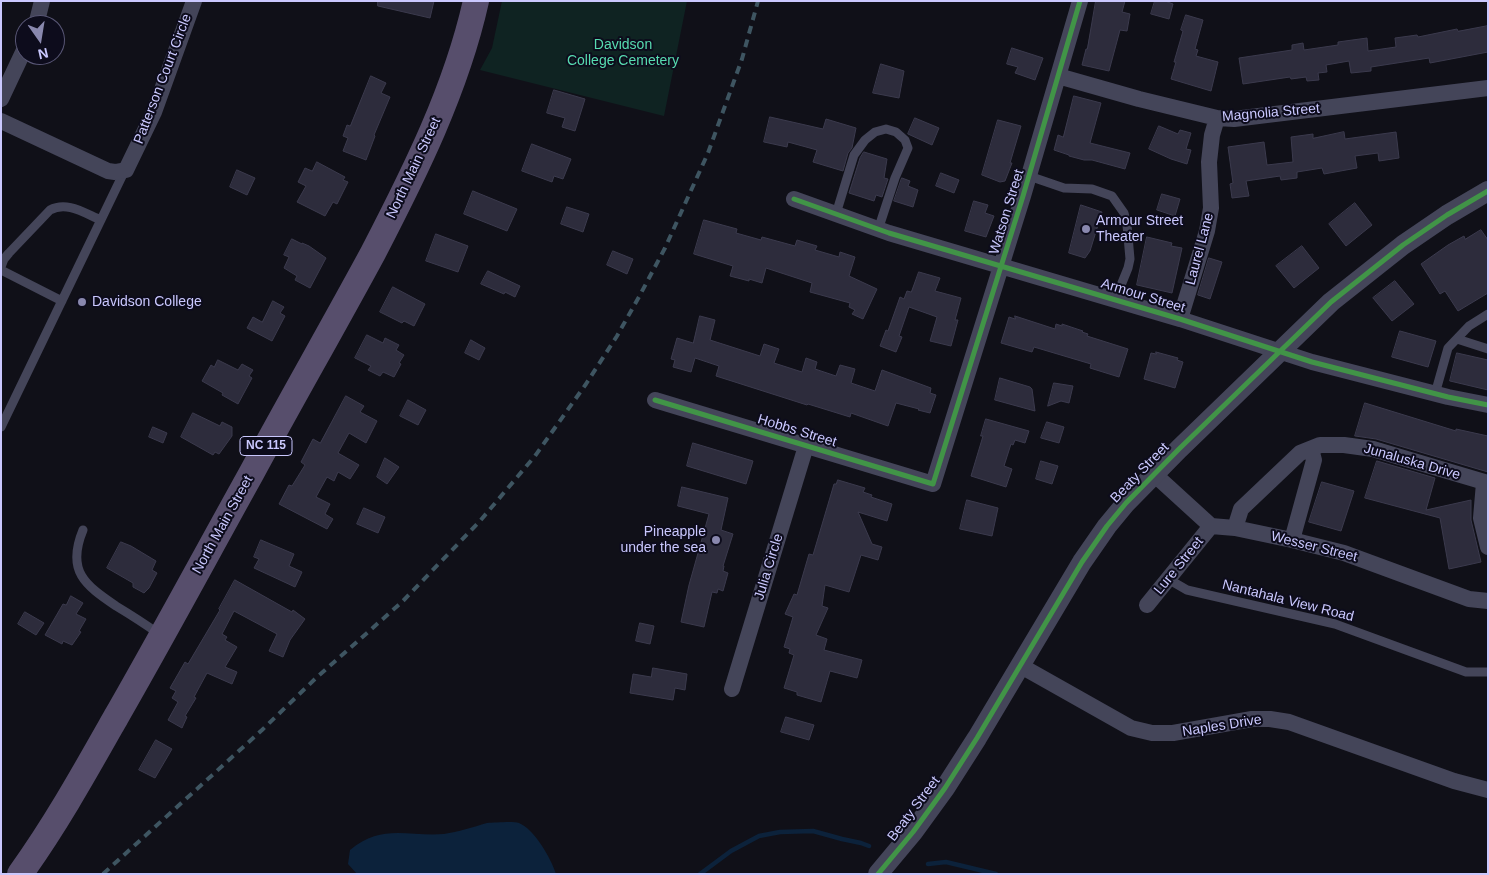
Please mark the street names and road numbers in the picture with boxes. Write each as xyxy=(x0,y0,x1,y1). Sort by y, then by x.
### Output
street label: Patterson Court Circle xyxy=(130,12,196,146)
street label: Magnolia Street xyxy=(1221,100,1321,126)
street label: North Main Street xyxy=(383,115,445,221)
street label: Watson Street xyxy=(986,167,1028,257)
street label: Laurel Lane xyxy=(1182,211,1218,287)
street label: Armour Street xyxy=(1099,275,1187,317)
street label: Hobbs Street xyxy=(755,411,839,451)
road number: NC 115 xyxy=(240,436,292,456)
street label: Beaty Street xyxy=(1107,439,1173,507)
street label: Junaluska Drive xyxy=(1362,440,1462,484)
street label: North Main Street xyxy=(189,473,257,577)
street label: Wesser Street xyxy=(1269,528,1359,566)
street label: Julia Circle xyxy=(751,532,787,602)
street label: Lure Street xyxy=(1151,534,1207,598)
street label: Nantahala View Road xyxy=(1220,576,1356,626)
street label: Naples Drive xyxy=(1181,711,1263,741)
street label: Beaty Street xyxy=(884,773,944,845)

